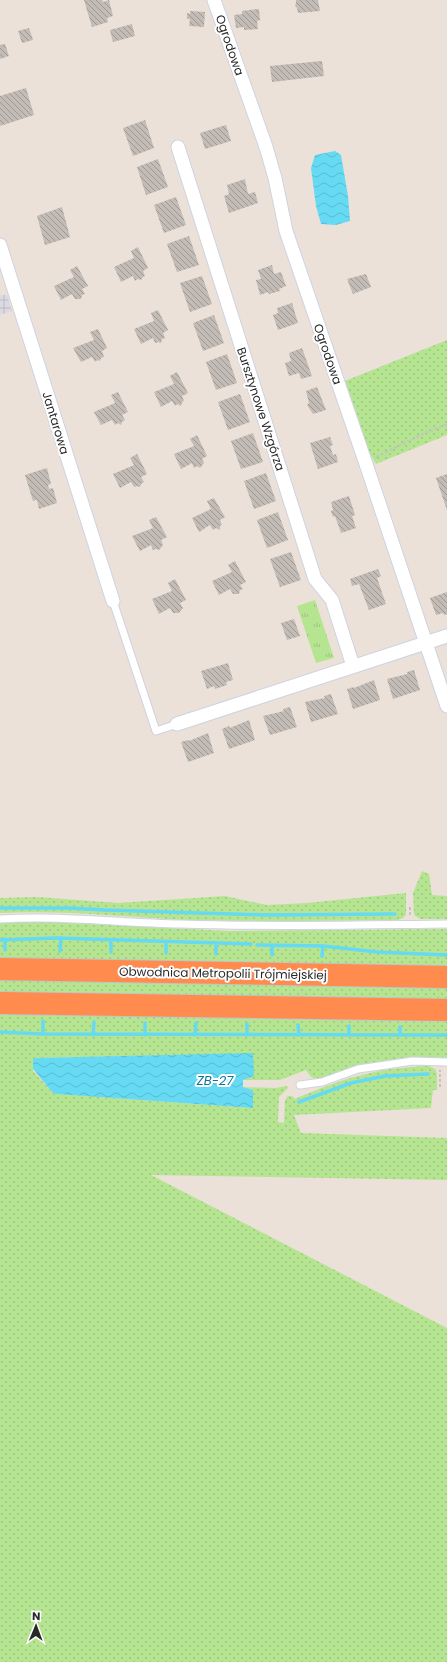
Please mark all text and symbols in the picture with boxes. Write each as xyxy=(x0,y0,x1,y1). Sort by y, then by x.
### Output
street label: Ogrodowa xyxy=(212,12,248,78)
street label: Ogrodowa xyxy=(310,321,346,387)
street label: Bursztynowe Wzgórza xyxy=(233,345,289,473)
street label: Jantarowa xyxy=(38,390,74,456)
street label: Obwodnica Metropolii Trójmiejskiej xyxy=(119,963,327,983)
water label: ZB-27 xyxy=(196,1071,234,1090)
north arrow xyxy=(16,1606,56,1646)
text: N xyxy=(32,1608,40,1624)

